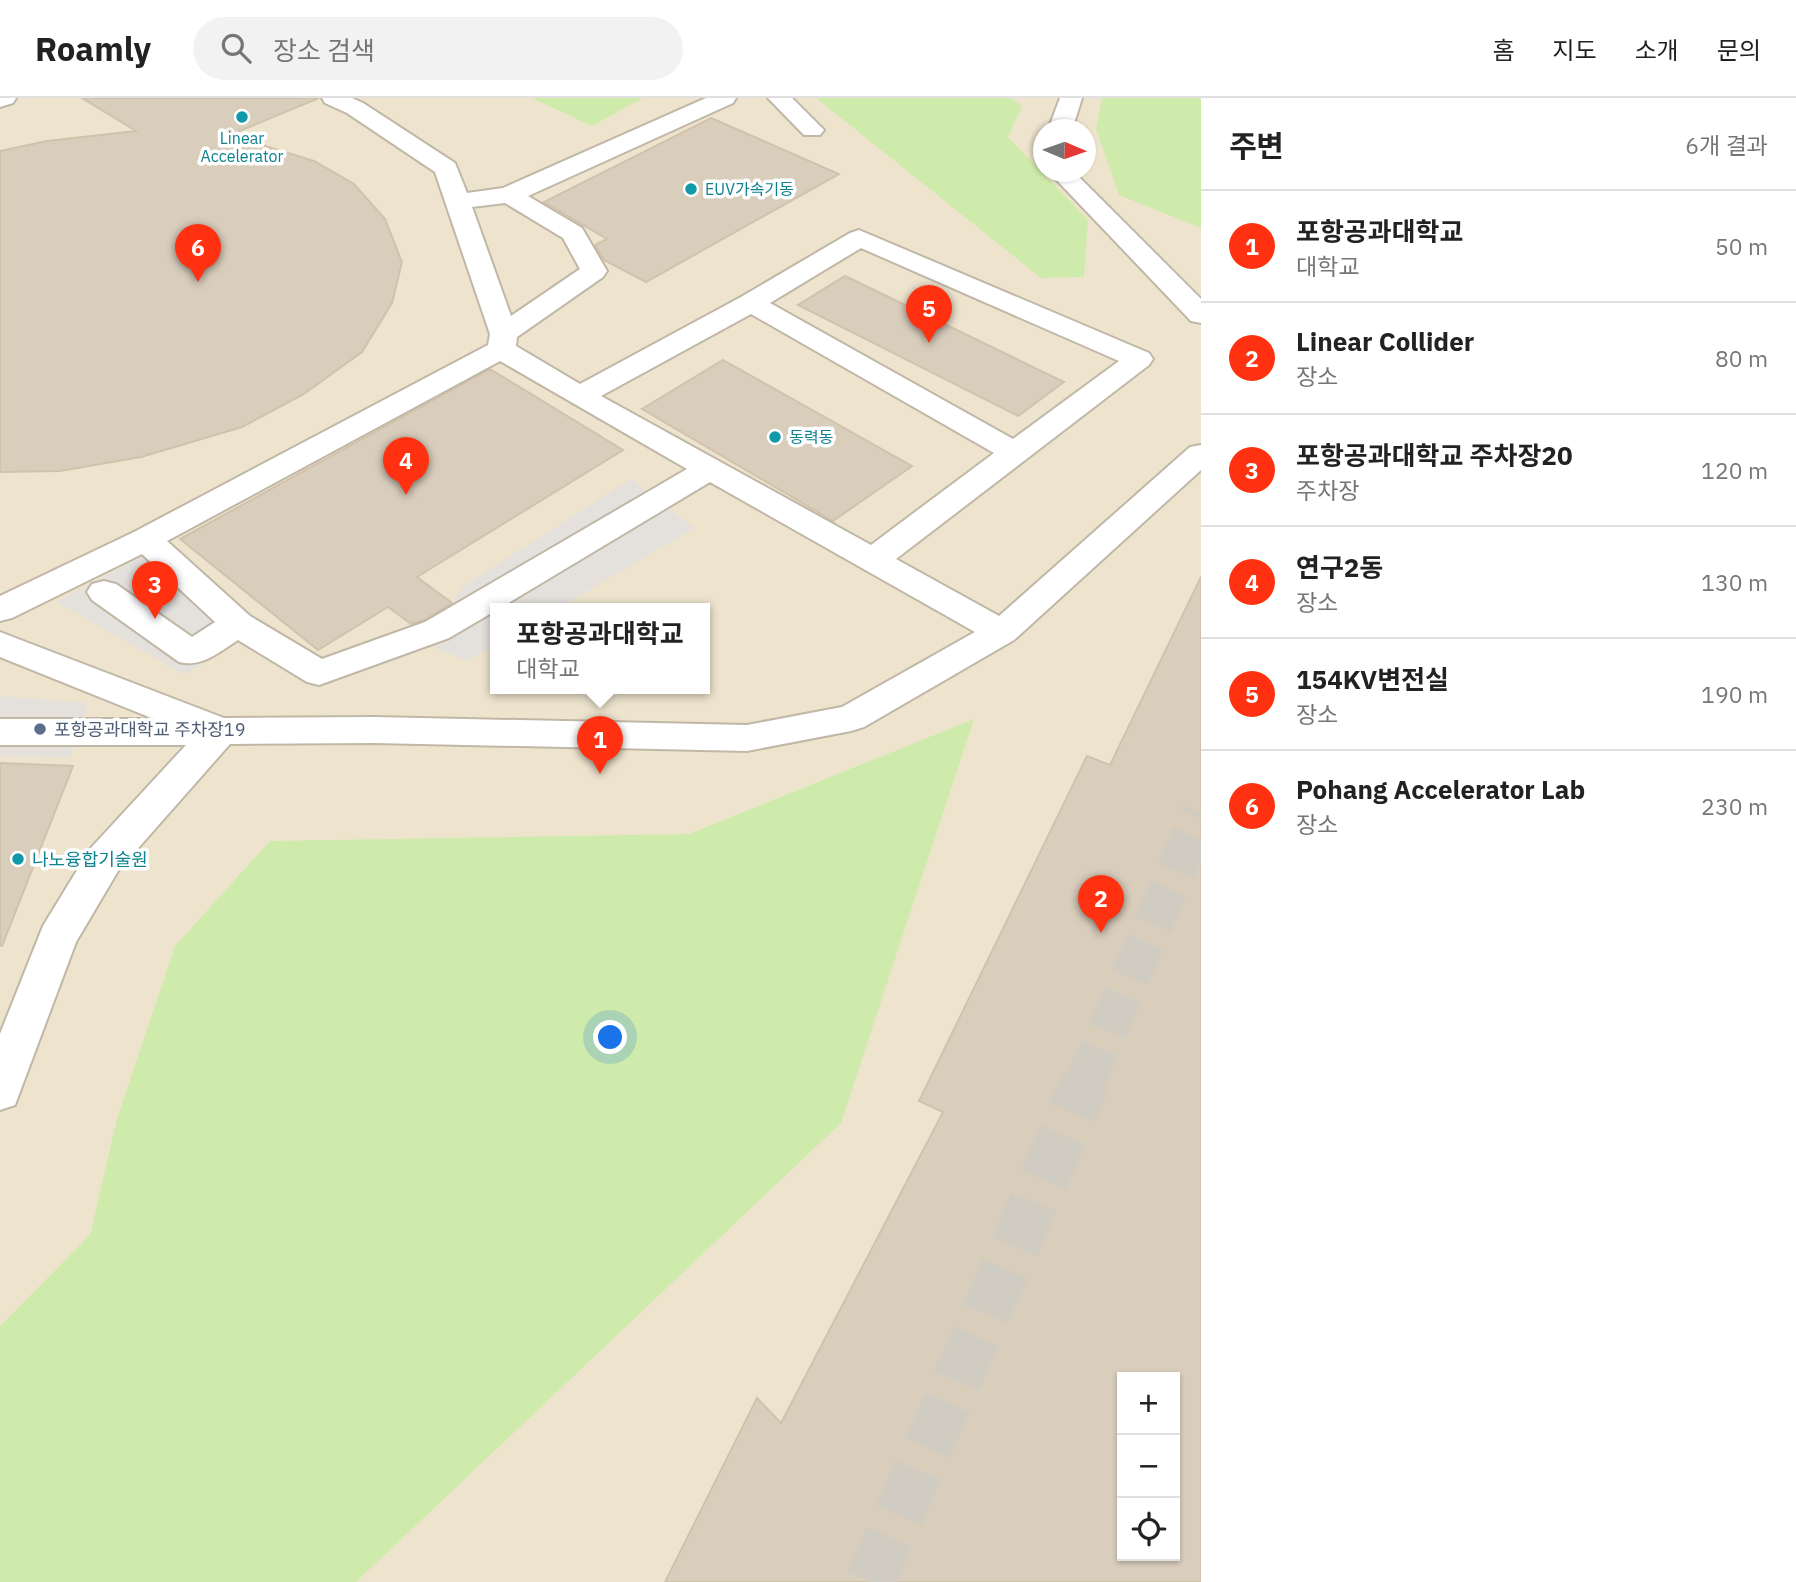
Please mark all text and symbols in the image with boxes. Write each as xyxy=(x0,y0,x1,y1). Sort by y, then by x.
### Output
search box xyxy=(193,17,683,80)
text: Roamly xyxy=(35,27,151,70)
icon: search xyxy=(217,29,255,67)
text: 장소 검색 xyxy=(273,33,375,67)
text: 홈 xyxy=(1492,34,1514,66)
text: 지도 xyxy=(1552,34,1597,66)
text: 소개 xyxy=(1635,34,1679,66)
text: 문의 xyxy=(1717,34,1761,66)
marker: Linear Accelerator xyxy=(234,109,250,125)
north arrow xyxy=(1033,119,1096,182)
text: 주변 xyxy=(1229,126,1284,165)
place label: Linear Accelerator xyxy=(201,128,284,166)
text: 6개 결과 xyxy=(1685,130,1768,160)
place label: EUV가속기동 xyxy=(705,179,794,199)
marker: EUV가속기동 xyxy=(683,181,699,197)
text: 포항공과대학교 xyxy=(1296,214,1463,248)
pin: 6 xyxy=(175,224,221,282)
text: 1 xyxy=(1245,231,1259,261)
text: 50 m xyxy=(1715,231,1768,261)
text: 대학교 xyxy=(1296,251,1359,281)
pin: 5 xyxy=(906,285,952,343)
text: Linear Collider xyxy=(1296,324,1474,358)
text: 2 xyxy=(1245,343,1259,373)
text: 80 m xyxy=(1715,343,1768,373)
text: 장소 xyxy=(1296,361,1338,391)
place label: 동력동 xyxy=(789,427,833,447)
marker: 동력동 xyxy=(767,429,783,445)
pin: 4 xyxy=(383,437,429,495)
text: 포항공과대학교 주차장20 xyxy=(1296,438,1573,472)
text: 3 xyxy=(1245,455,1259,485)
text: 120 m xyxy=(1701,455,1768,485)
text: 주차장 xyxy=(1296,475,1359,505)
text: 연구2동 xyxy=(1296,550,1383,584)
pin: 3 xyxy=(132,561,178,619)
text: 4 xyxy=(1245,567,1259,597)
text: 130 m xyxy=(1701,567,1768,597)
text: 장소 xyxy=(1296,587,1338,617)
popup xyxy=(490,603,710,694)
text: 포항공과대학교 xyxy=(516,616,684,650)
text: 대학교 xyxy=(516,653,580,683)
text: 154KV변전실 xyxy=(1296,662,1449,696)
text: 5 xyxy=(1245,679,1259,709)
text: 190 m xyxy=(1701,679,1768,709)
text: 장소 xyxy=(1296,699,1338,729)
pin: 1 xyxy=(577,716,623,774)
place label: 포항공과대학교 주차장19 xyxy=(54,718,245,741)
marker: 포항공과대학교 주차장19 xyxy=(32,721,48,737)
text: Pohang Accelerator Lab xyxy=(1296,772,1585,806)
text: 6 xyxy=(1245,791,1259,821)
text: 230 m xyxy=(1701,791,1768,821)
text: 장소 xyxy=(1296,809,1338,839)
place label: 나노융합기술원 xyxy=(32,848,148,871)
marker: 나노융합기술원 xyxy=(10,851,26,867)
pin: 2 xyxy=(1078,875,1124,933)
your location xyxy=(593,1020,627,1054)
map controls xyxy=(1117,1372,1180,1561)
button: + xyxy=(1117,1372,1180,1435)
button: − xyxy=(1117,1435,1180,1498)
button: locate xyxy=(1117,1498,1180,1561)

